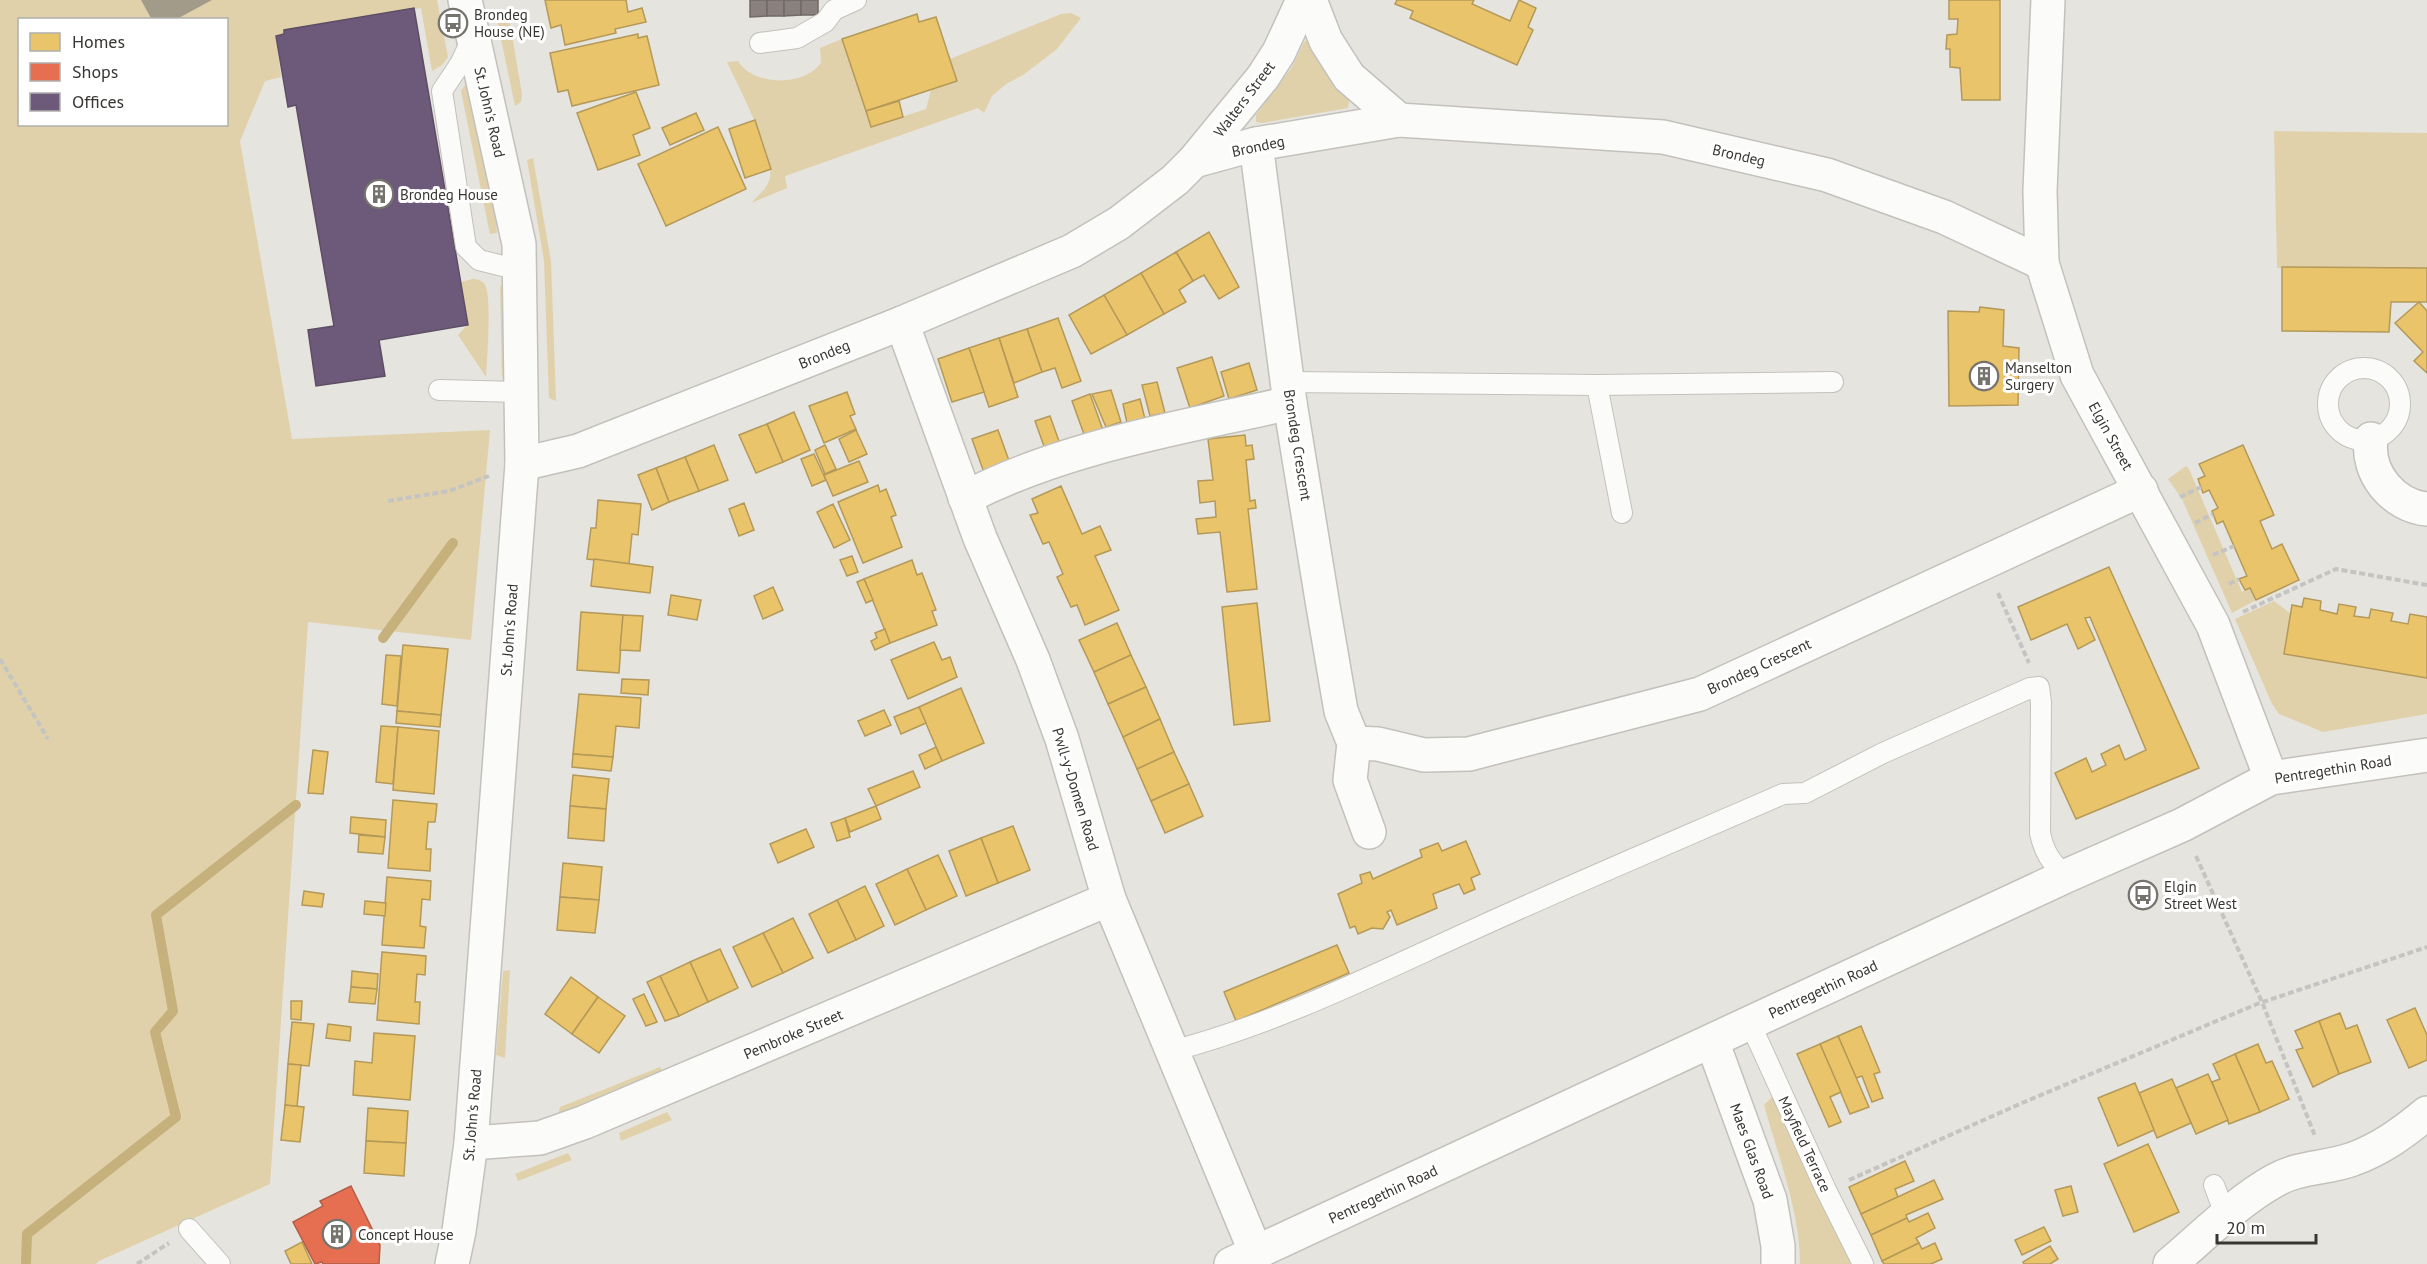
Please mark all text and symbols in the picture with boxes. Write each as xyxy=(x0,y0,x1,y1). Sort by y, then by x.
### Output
place label: Brondeg House (NE) xyxy=(474,5,545,41)
bus stop icon: Brondeg House (NE) xyxy=(437,7,469,39)
legend xyxy=(18,18,228,126)
text: Homes xyxy=(72,30,125,53)
street label: Walters Street xyxy=(1209,57,1279,141)
text: Shops xyxy=(72,60,118,83)
street label: St. John's Road xyxy=(470,65,510,159)
text: Offices xyxy=(72,90,124,113)
street label: Brondeg xyxy=(1230,131,1286,161)
street label: Brondeg xyxy=(1711,140,1767,170)
building icon: Brondeg House xyxy=(363,178,395,210)
place label: Brondeg House xyxy=(400,185,498,204)
street label: Brondeg xyxy=(796,335,852,373)
place label: Manselton Surgery xyxy=(2005,358,2072,394)
building icon: Manselton Surgery xyxy=(1968,360,2000,392)
street label: Brondeg Crescent xyxy=(1280,388,1316,502)
street label: Elgin Street xyxy=(2085,399,2137,473)
street label: St. John's Road xyxy=(496,583,522,677)
street label: Brondeg Crescent xyxy=(1704,634,1814,698)
street label: Pwll-y-Domen Road xyxy=(1048,725,1104,853)
street label: Pentregethin Road xyxy=(2273,750,2393,788)
place label: Elgin Street West xyxy=(2164,877,2237,913)
bus stop icon: Elgin Street West xyxy=(2127,879,2159,911)
street label: Pentregethin Road xyxy=(1765,955,1881,1023)
street label: Pembroke Street xyxy=(741,1005,845,1063)
street label: St. John's Road xyxy=(459,1068,485,1162)
street label: Mayfield Terrace xyxy=(1774,1093,1836,1195)
street label: Maes Glas Road xyxy=(1726,1101,1778,1201)
street label: Pentregethin Road xyxy=(1325,1160,1441,1228)
scale bar xyxy=(2217,1207,2316,1245)
text: 20 m xyxy=(2226,1216,2265,1239)
building icon: Concept House xyxy=(321,1218,353,1250)
place label: Concept House xyxy=(358,1225,454,1244)

